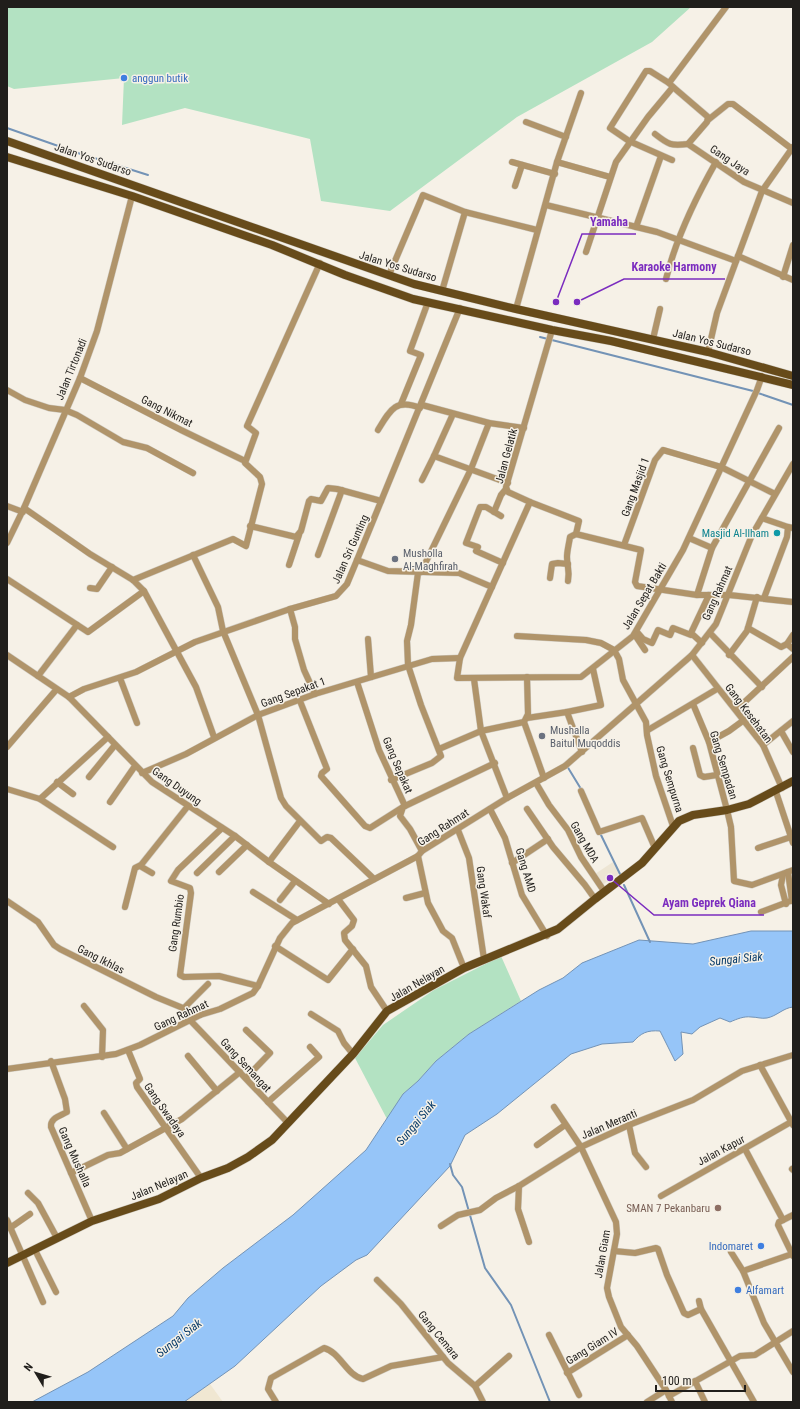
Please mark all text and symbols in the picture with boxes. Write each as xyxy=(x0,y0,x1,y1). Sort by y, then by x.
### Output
place label: anggun butik xyxy=(132,72,188,85)
marker: anggun butik xyxy=(119,73,129,83)
street label: Jalan Yos Sudarso xyxy=(53,140,133,179)
street label: Gang Jaya xyxy=(707,142,752,178)
callout: Yamaha xyxy=(582,210,636,234)
text: Yamaha xyxy=(590,215,628,229)
street label: Jalan Yos Sudarso xyxy=(358,249,439,285)
callout: Karaoke Harmony xyxy=(624,255,725,279)
text: Karaoke Harmony xyxy=(632,260,717,274)
street label: Jalan Yos Sudarso xyxy=(671,326,753,359)
street label: Jalan Tirtonadi xyxy=(53,337,90,402)
street label: Gang Nikmat xyxy=(139,393,195,430)
street label: Jalan Gelatik xyxy=(493,427,520,485)
street label: Gang Masjid 1 xyxy=(619,456,652,519)
street label: Jalan Sri Gunting xyxy=(329,513,371,586)
place label: Masjid Al-Ilham xyxy=(702,527,769,540)
marker: Masjid Al-Ilham xyxy=(772,528,782,538)
place label: Musholla Al-Maghfirah xyxy=(403,547,458,573)
marker: Musholla Al-Maghfirah xyxy=(390,554,400,564)
street label: Jalan Sepat Bakti xyxy=(619,561,669,632)
street label: Gang Rahmat xyxy=(700,564,735,622)
street label: Gang Sepakat 1 xyxy=(259,675,327,710)
street label: Gang Kesehatan xyxy=(722,681,775,745)
place label: Mushalla Baitul Muqoddis xyxy=(550,724,621,750)
street label: Gang Sempadan xyxy=(707,729,740,801)
marker: Mushalla Baitul Muqoddis xyxy=(537,731,547,741)
street label: Gang Sepakat xyxy=(380,735,415,795)
street label: Gang Sempurna xyxy=(653,744,686,814)
street label: Gang Duyung xyxy=(150,765,204,808)
street label: Gang Rahmat xyxy=(415,806,471,849)
street label: Gang MDA xyxy=(567,819,602,866)
street label: Gang AMD xyxy=(513,846,538,894)
street label: Gang Wakaf xyxy=(473,865,494,919)
callout: Ayam Geprek Qiana xyxy=(654,891,764,915)
street label: Gang Rumbio xyxy=(166,893,187,953)
text: Ayam Geprek Qiana xyxy=(662,896,756,910)
street label: Gang Ikhlas xyxy=(75,942,126,977)
water label: Sungai Siak xyxy=(709,949,764,969)
street label: Jalan Nelayan xyxy=(388,963,447,1004)
street label: Gang Rahmat xyxy=(152,997,210,1034)
street label: Gang Semangat xyxy=(217,1036,274,1095)
street label: Gang Swadaya xyxy=(141,1081,188,1140)
water label: Sungai Siak xyxy=(393,1097,439,1148)
street label: Jalan Meranti xyxy=(579,1107,639,1142)
street label: Gang Mushalla xyxy=(55,1125,94,1189)
street label: Jalan Kapur xyxy=(695,1132,748,1168)
street label: Jalan Nelayan xyxy=(129,1168,190,1203)
place label: SMAN 7 Pekanbaru xyxy=(626,1202,710,1215)
marker: SMAN 7 Pekanbaru xyxy=(713,1203,723,1213)
street label: Jalan Giam xyxy=(592,1229,613,1279)
place label: Indomaret xyxy=(709,1240,753,1253)
marker: Indomaret xyxy=(756,1241,766,1251)
place label: Alfamart xyxy=(746,1284,784,1297)
marker: Alfamart xyxy=(733,1285,743,1295)
street label: Gang Cemara xyxy=(415,1309,462,1362)
water label: Sungai Siak xyxy=(154,1316,205,1360)
street label: Gang Giam IV xyxy=(564,1325,621,1368)
north arrow xyxy=(16,1353,56,1393)
text: N xyxy=(21,1360,36,1374)
scale bar xyxy=(656,1367,745,1393)
text: 100 m xyxy=(662,1374,692,1388)

